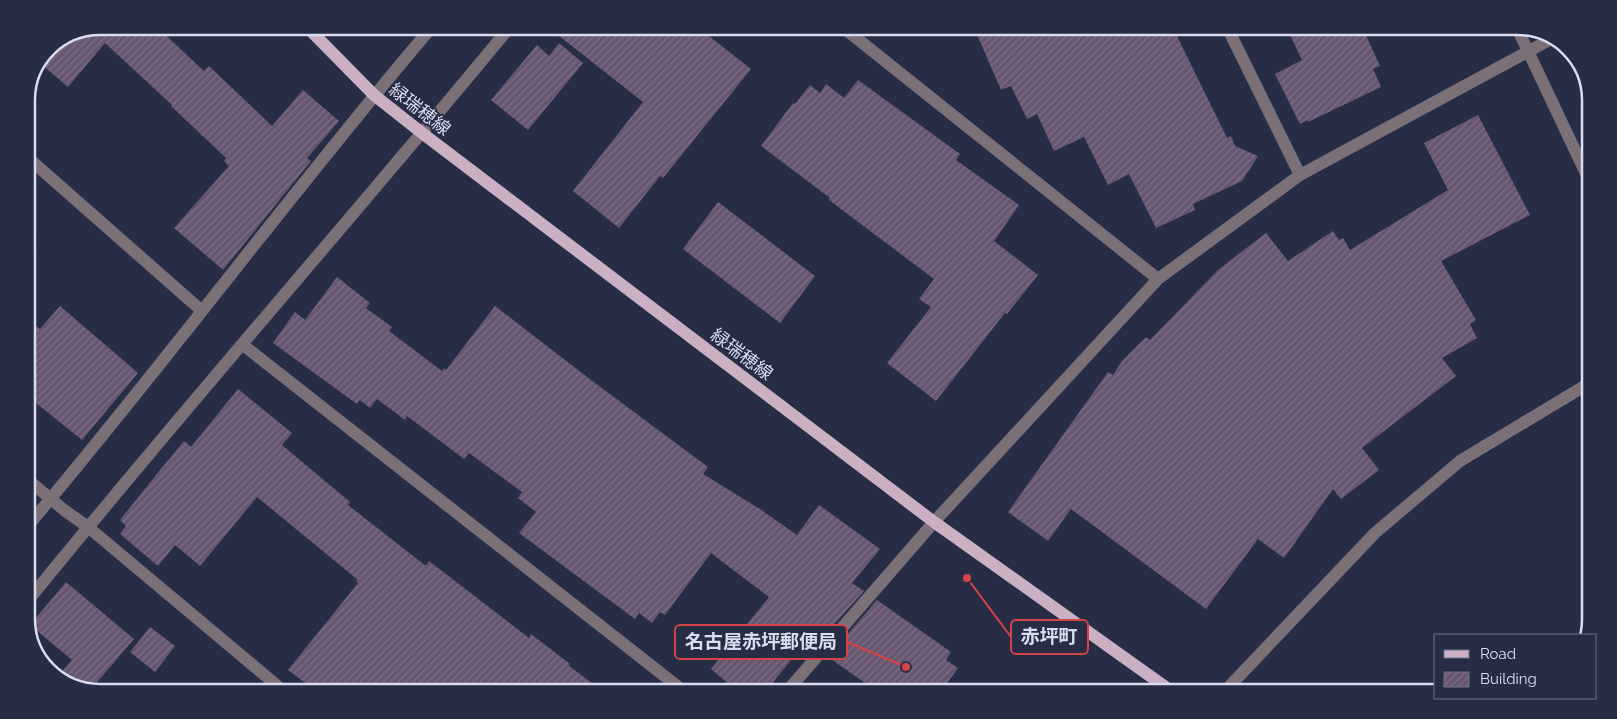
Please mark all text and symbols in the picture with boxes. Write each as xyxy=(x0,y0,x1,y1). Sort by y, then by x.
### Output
street label: 緑瑞穂線 xyxy=(385,79,455,139)
street label: 緑瑞穂線 xyxy=(707,324,777,384)
callout: 赤坪町 xyxy=(1011,620,1088,654)
callout: 名古屋赤坪郵便局 xyxy=(675,625,847,659)
text: 赤坪町 xyxy=(1020,625,1078,647)
text: 名古屋赤坪郵便局 xyxy=(685,630,837,652)
legend xyxy=(1434,634,1597,699)
text: Road xyxy=(1480,645,1516,663)
text: Building xyxy=(1480,670,1537,688)

